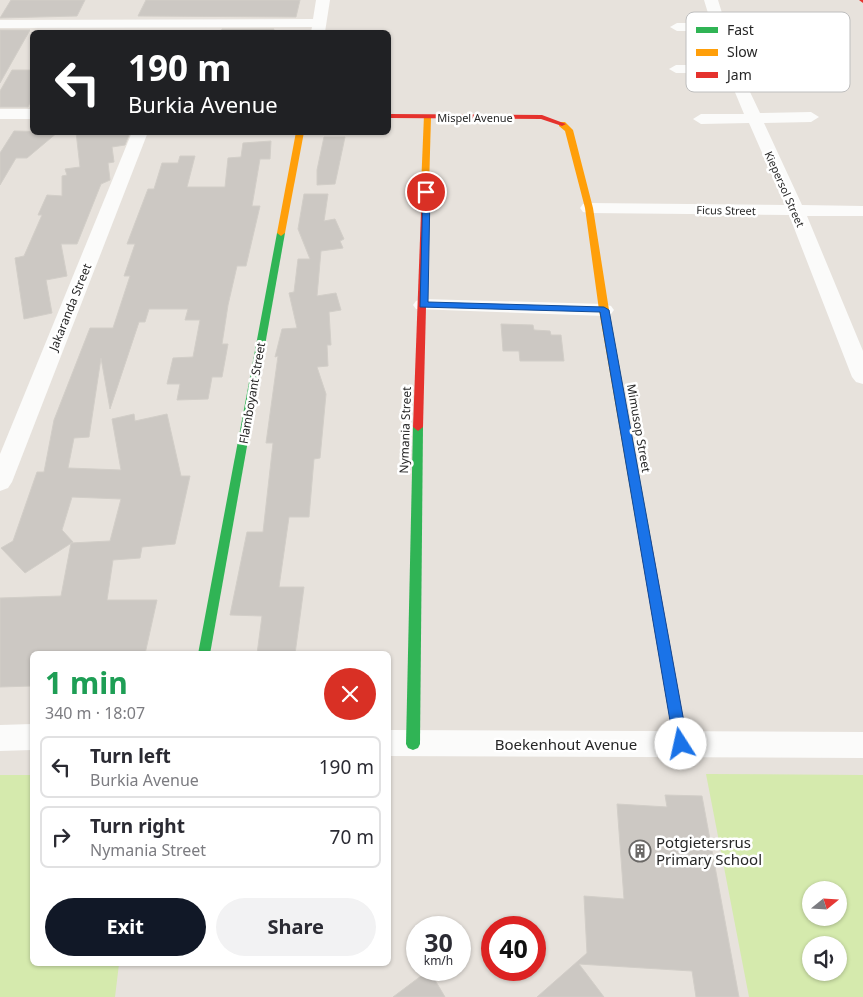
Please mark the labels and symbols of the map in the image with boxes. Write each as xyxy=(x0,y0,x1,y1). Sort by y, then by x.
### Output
legend xyxy=(686,12,850,92)
text: Fast xyxy=(727,20,754,39)
text: Slow xyxy=(727,42,758,61)
text: Jam xyxy=(725,65,752,84)
street label: Mispel Avenue xyxy=(437,110,513,125)
street label: Kiepersol Street xyxy=(762,149,808,229)
pin xyxy=(405,171,447,213)
street label: Ficus Street xyxy=(696,202,756,218)
street label: Jakaranda Street xyxy=(44,260,96,354)
street label: Flamboyant Street xyxy=(235,340,269,445)
street label: Mimusop Street xyxy=(623,382,655,474)
street label: Nymania Street xyxy=(395,386,415,474)
position arrow xyxy=(654,717,706,769)
street label: Boekenhout Avenue xyxy=(495,734,637,754)
place label: Potgietersrus Primary School xyxy=(656,832,762,869)
building icon: Potgietersrus Primary School xyxy=(628,839,652,863)
north arrow xyxy=(802,881,848,926)
speed limit sign: 40 xyxy=(481,916,546,981)

